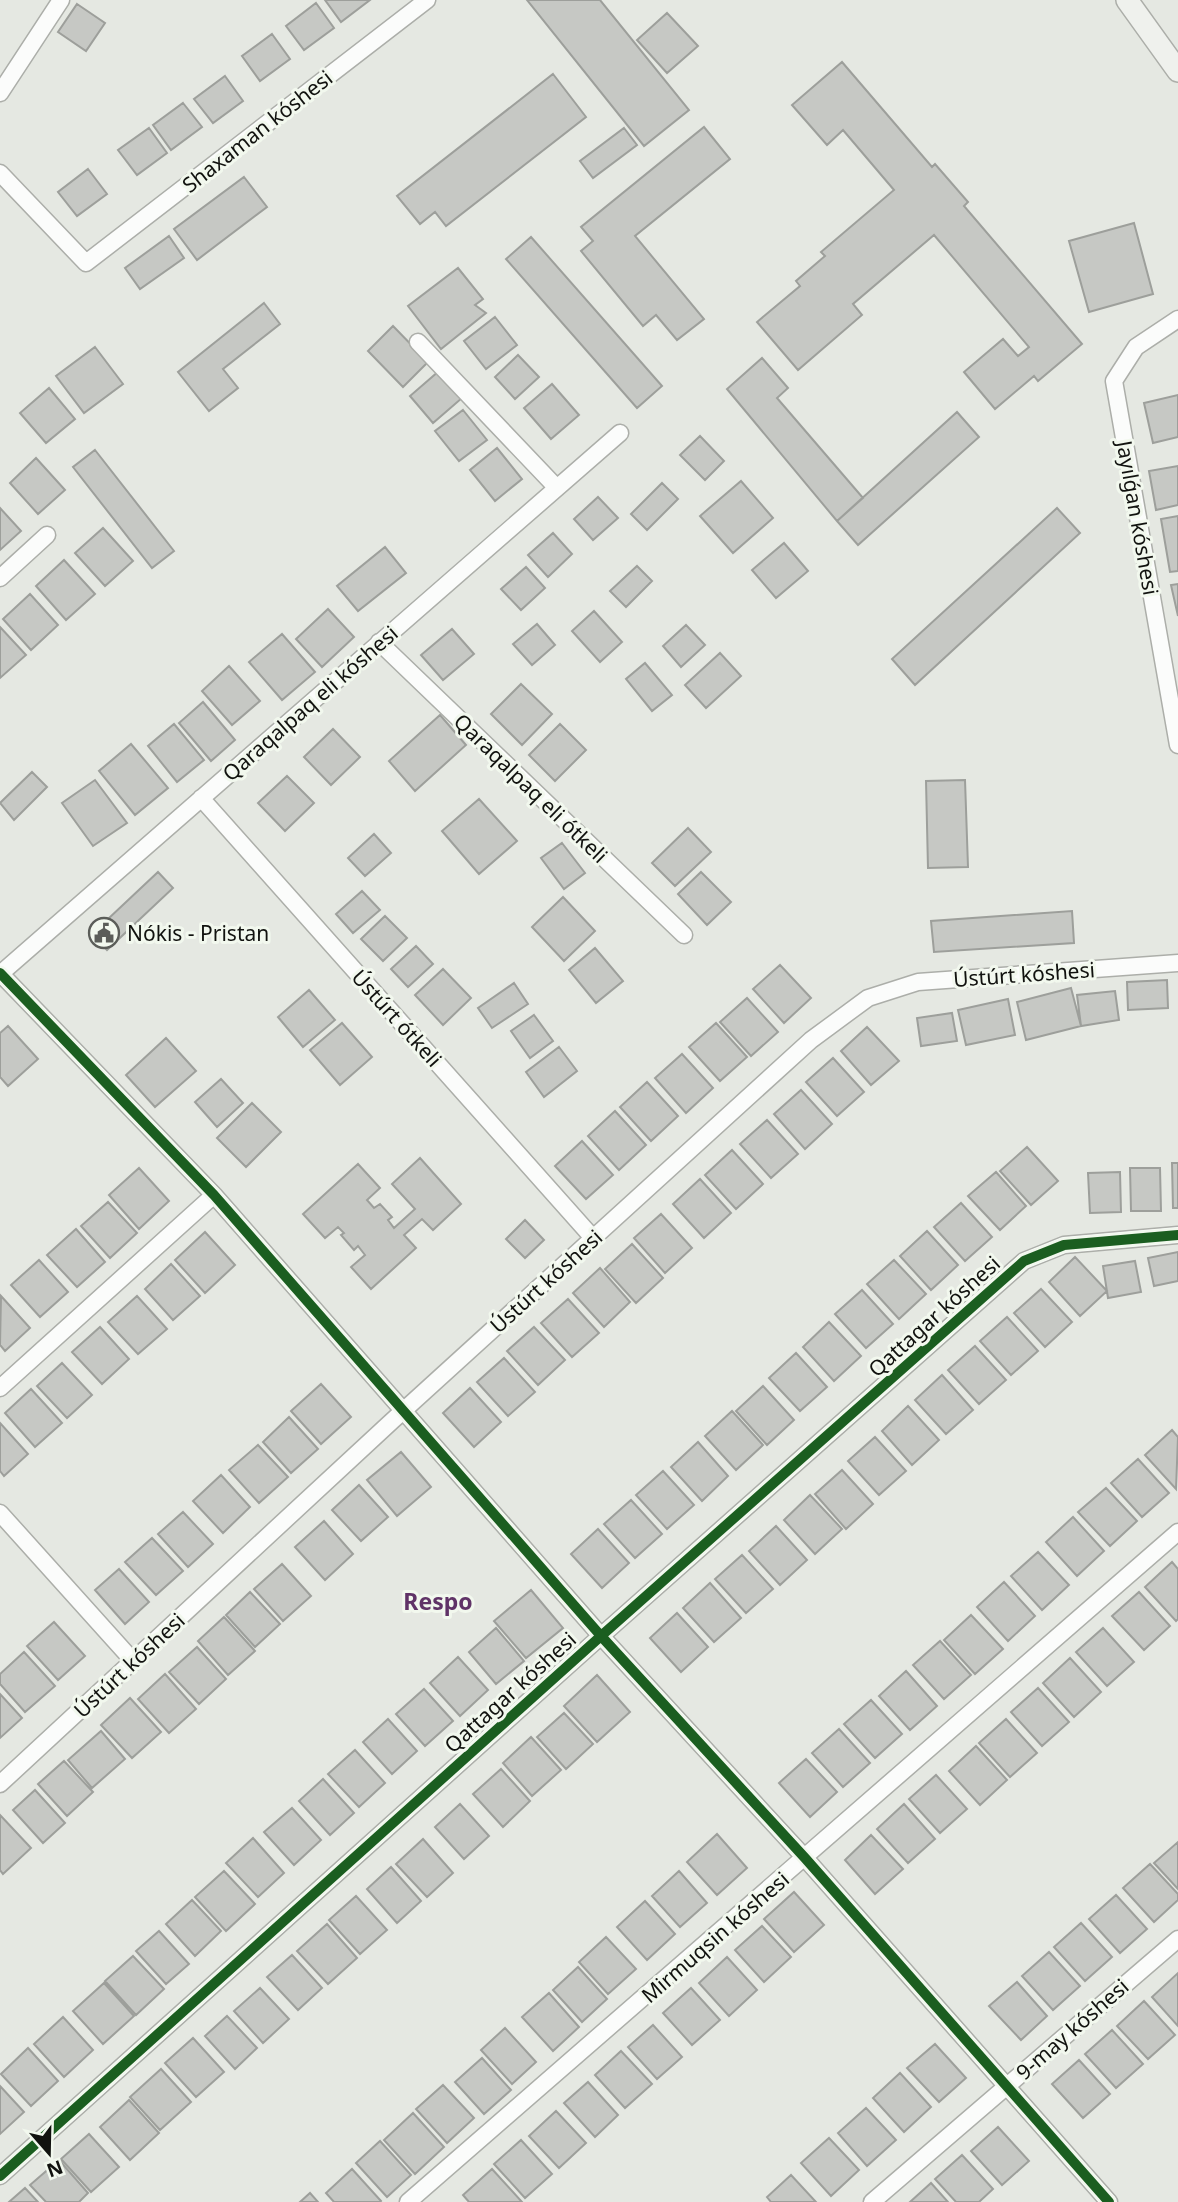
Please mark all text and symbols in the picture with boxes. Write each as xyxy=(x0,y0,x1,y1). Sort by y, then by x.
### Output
street label: Shaxaman kóshesi xyxy=(176,64,338,198)
street label: Jayılǵan kóshesi xyxy=(1110,437,1165,597)
street label: Qaraqalpaq eli kóshesi xyxy=(216,619,404,787)
street label: Qaraqalpaq eli ótkeli xyxy=(448,707,614,869)
public building icon: Nókis - Pristan xyxy=(87,916,121,950)
place label: Nókis - Pristan xyxy=(127,919,269,947)
street label: Ústúrt kóshesi xyxy=(952,955,1096,993)
street label: Ústúrt ótkeli xyxy=(346,963,448,1073)
street label: Ústúrt kóshesi xyxy=(484,1223,608,1339)
street label: Qattagar kóshesi xyxy=(862,1249,1006,1383)
district label: Respo xyxy=(403,1585,473,1617)
street label: Ústúrt kóshesi xyxy=(68,1606,190,1724)
street label: Qattagar kóshesi xyxy=(438,1625,582,1759)
street label: Mirmuqsin kóshesi xyxy=(635,1865,795,2009)
street label: 9-may kóshesi xyxy=(1010,1972,1134,2086)
north arrow xyxy=(14,2118,84,2188)
text: N xyxy=(43,2154,67,2184)

